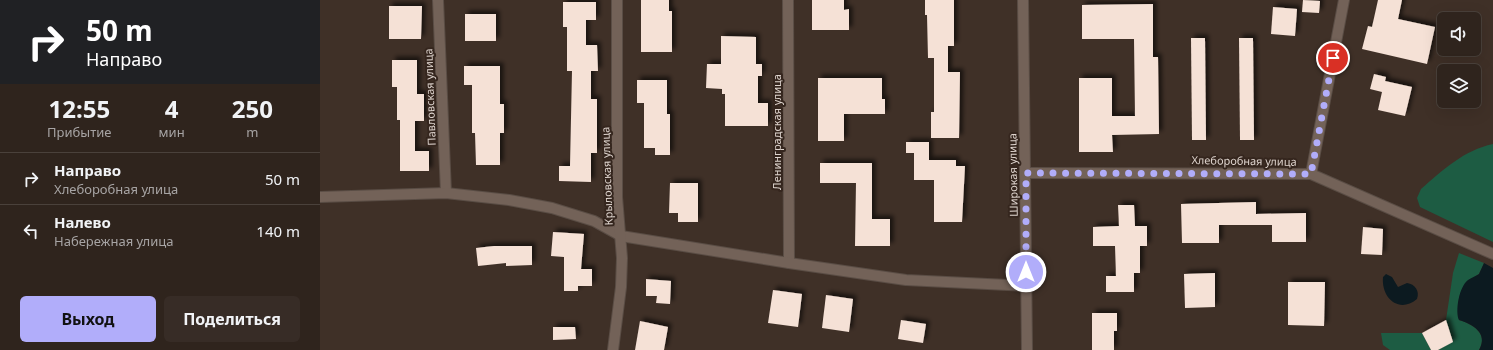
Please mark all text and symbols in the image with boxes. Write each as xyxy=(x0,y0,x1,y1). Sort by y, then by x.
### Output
text: 50 m xyxy=(86,11,153,49)
map controls xyxy=(1437,12,1481,108)
button: sound xyxy=(1437,12,1481,56)
icon: right xyxy=(20,16,72,68)
pin xyxy=(1316,41,1350,75)
text: Направо xyxy=(86,47,162,71)
icon: arrive xyxy=(1322,47,1344,69)
street label: Павловская улица xyxy=(420,48,439,146)
button: layers xyxy=(1437,64,1481,108)
street label: Ленинградская улица xyxy=(769,74,784,190)
text: 12:55 xyxy=(48,92,110,125)
text: 4 xyxy=(165,92,178,125)
text: 250 xyxy=(232,92,273,125)
text: Прибытие xyxy=(47,123,112,141)
text: мин xyxy=(159,123,185,141)
text: m xyxy=(246,123,258,141)
street label: Крыловская улица xyxy=(597,126,616,226)
street label: Широкая улица xyxy=(1004,133,1021,217)
street label: Хлеборобная улица xyxy=(1191,152,1297,169)
text: Направо xyxy=(54,160,121,180)
icon: right xyxy=(20,168,42,190)
text: 50 m xyxy=(265,169,300,189)
text: Хлеборобная улица xyxy=(54,180,178,198)
text: Налево xyxy=(54,212,111,232)
icon: left xyxy=(20,220,42,242)
text: 140 m xyxy=(256,221,300,241)
text: Набережная улица xyxy=(54,232,173,250)
position arrow xyxy=(1005,251,1047,293)
button: Выход xyxy=(20,296,156,342)
button: Поделиться xyxy=(164,296,300,342)

